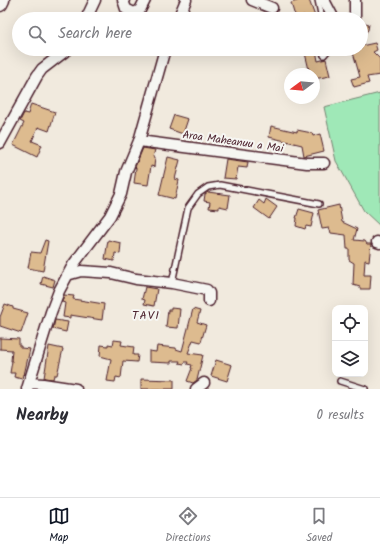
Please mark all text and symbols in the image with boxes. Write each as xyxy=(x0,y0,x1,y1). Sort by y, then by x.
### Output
search box xyxy=(12,12,368,56)
text: Search here xyxy=(58,22,132,46)
icon: search xyxy=(26,23,48,45)
north arrow xyxy=(284,68,320,104)
street label: Aroa Maheanuu a Mai xyxy=(181,126,285,158)
map controls xyxy=(332,305,368,377)
button: locate xyxy=(332,305,368,341)
district label: TAVI xyxy=(132,306,160,325)
button: layers xyxy=(332,341,368,377)
text: Nearby xyxy=(16,402,68,429)
text: 0 results xyxy=(317,405,364,426)
tab: Map xyxy=(48,505,70,547)
tab: Directions xyxy=(165,505,211,547)
tab: Saved xyxy=(306,505,332,547)

